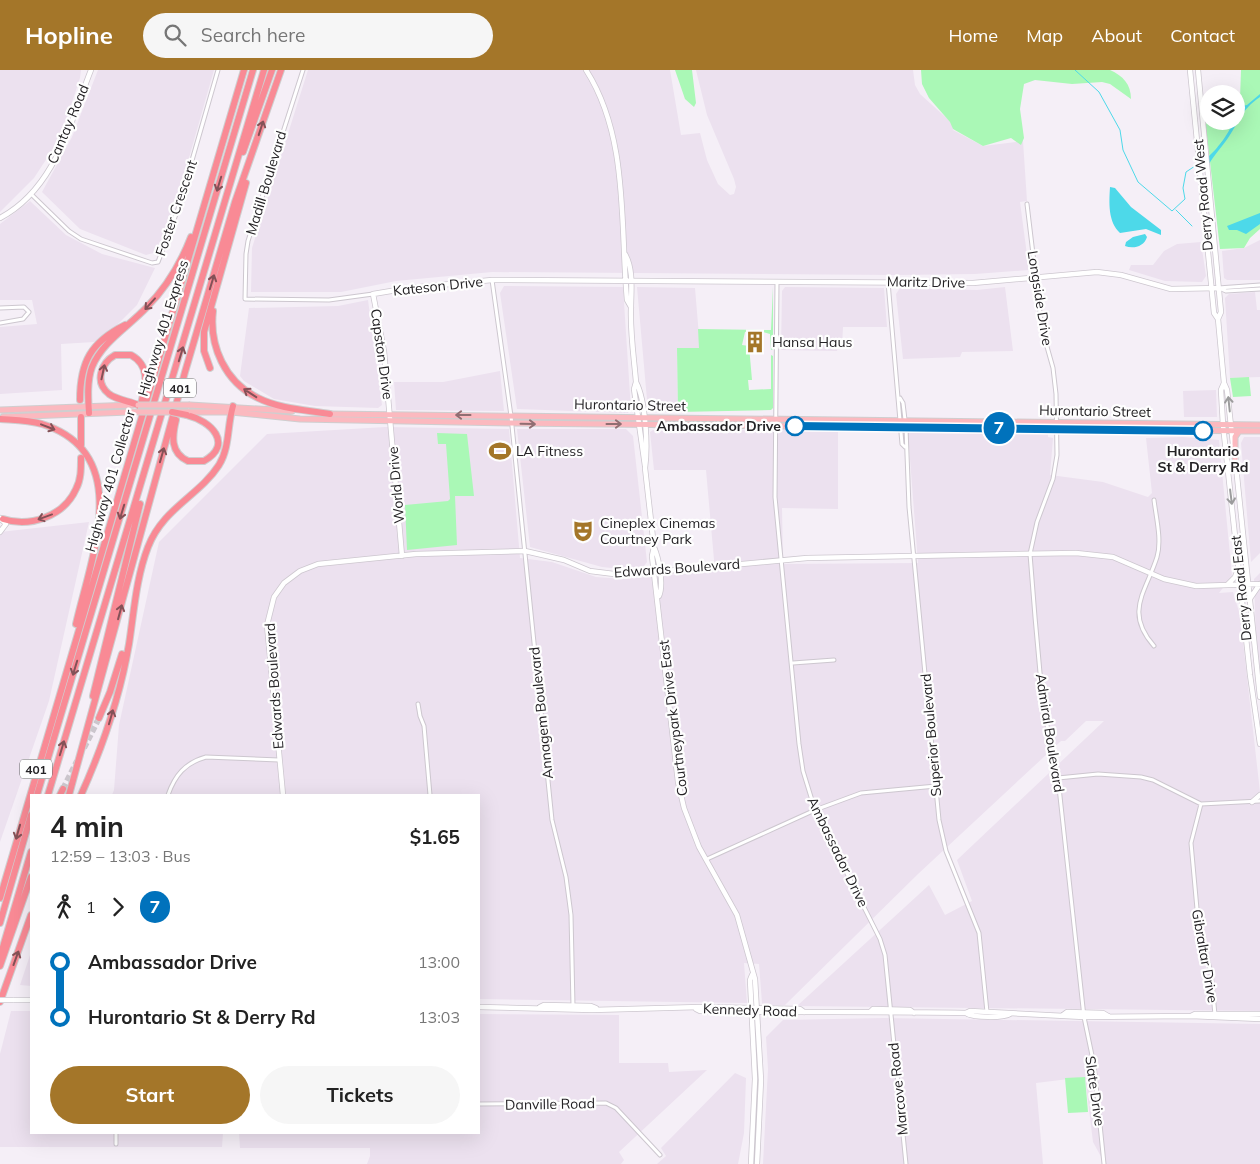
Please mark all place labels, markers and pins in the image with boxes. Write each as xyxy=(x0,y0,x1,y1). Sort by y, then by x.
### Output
building icon: Hansa Haus xyxy=(742,329,768,355)
place label: Hansa Haus xyxy=(772,333,853,351)
marker: Ambassador Drive xyxy=(785,416,805,436)
place label: Ambassador Drive xyxy=(657,417,781,435)
marker: Hurontario St & Derry Rd xyxy=(1193,421,1213,441)
sports icon: LA Fitness xyxy=(487,438,513,464)
place label: LA Fitness xyxy=(516,442,583,460)
place label: Hurontario St & Derry Rd xyxy=(1157,442,1249,476)
place label: Cineplex Cinemas Courtney Park xyxy=(600,514,716,548)
theatre icon: Cineplex Cinemas Courtney Park xyxy=(570,518,596,544)

